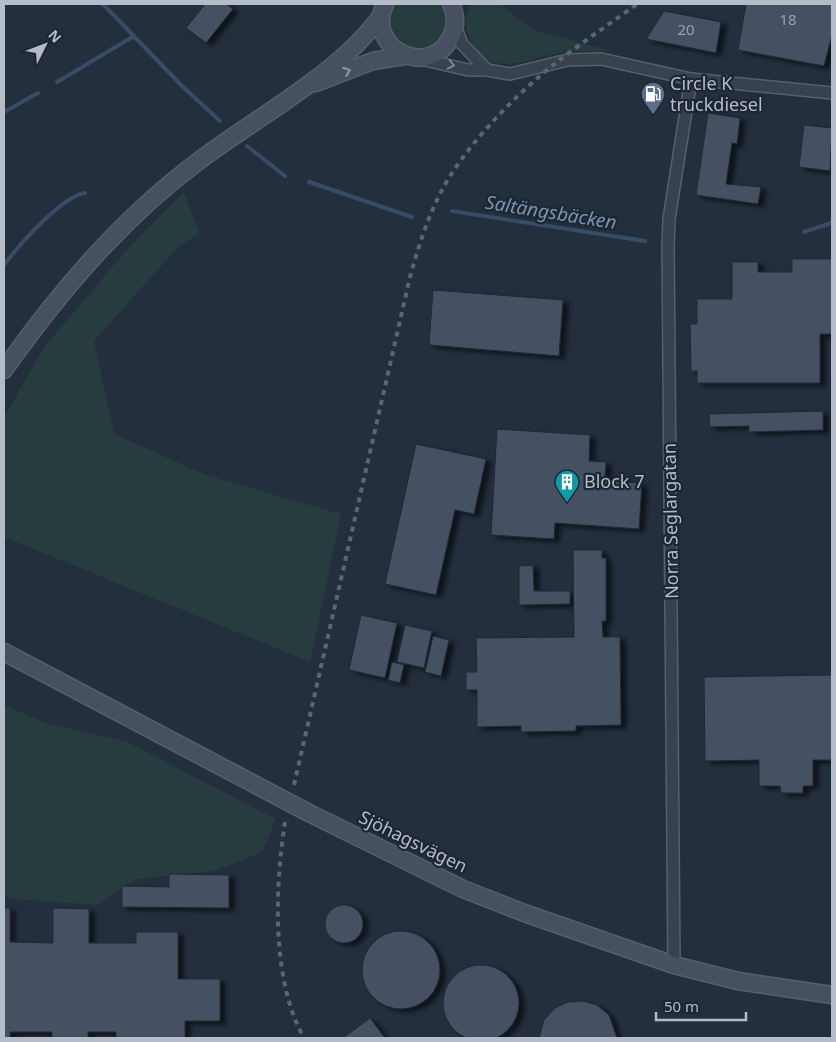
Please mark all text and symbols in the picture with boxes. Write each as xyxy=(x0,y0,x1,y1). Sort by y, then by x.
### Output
house number: 18 xyxy=(779,9,797,29)
house number: 20 xyxy=(677,19,695,39)
north arrow xyxy=(20,20,70,70)
text: N xyxy=(44,25,66,47)
one-way arrow xyxy=(446,59,455,70)
one-way arrow xyxy=(343,67,351,77)
place label: Circle K truckdiesel xyxy=(670,71,763,116)
fuel station icon: Circle K truckdiesel xyxy=(640,81,666,115)
water label: Saltängsbäcken xyxy=(484,189,618,235)
street label: Norra Seglargatan xyxy=(657,443,683,599)
building icon: Block 7 xyxy=(554,469,580,503)
place label: Block 7 xyxy=(584,469,644,493)
street label: Sjöhagsvägen xyxy=(355,804,472,878)
scale bar xyxy=(656,990,746,1022)
text: 50 m xyxy=(664,996,699,1016)

